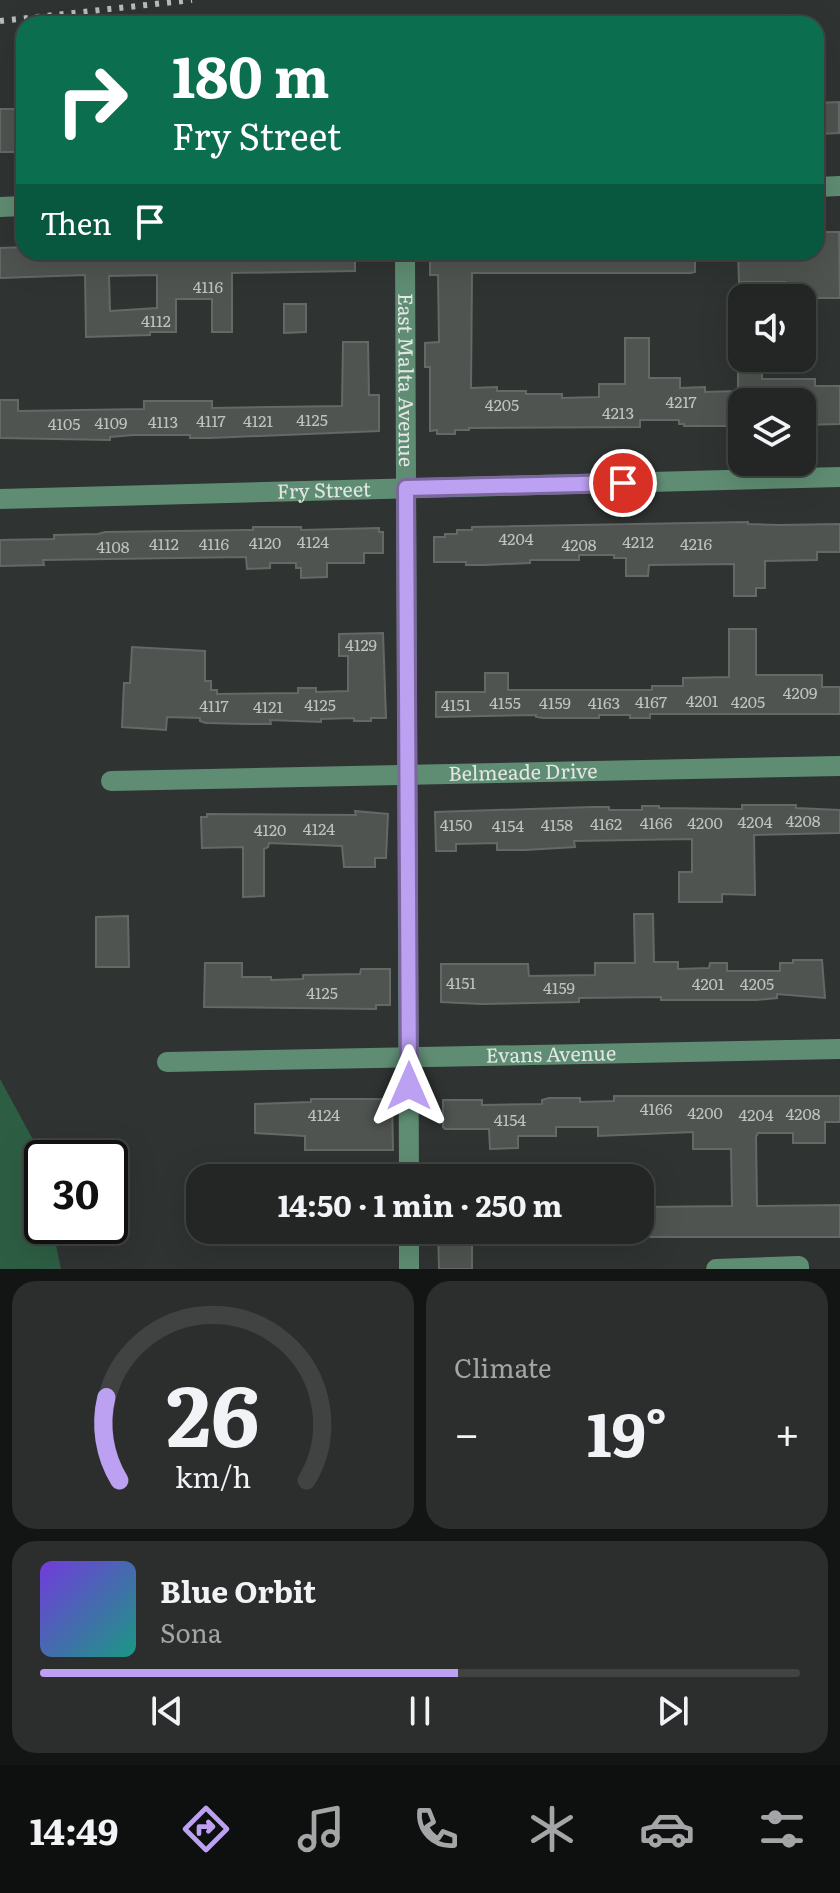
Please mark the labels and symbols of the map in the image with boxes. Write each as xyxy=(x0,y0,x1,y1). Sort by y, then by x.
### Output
house number: 4116 xyxy=(193,274,224,298)
street label: East Malta Avenue xyxy=(392,293,423,467)
house number: 4112 xyxy=(141,308,171,332)
house number: 4217 xyxy=(665,389,697,413)
house number: 4205 xyxy=(485,392,519,416)
house number: 4213 xyxy=(602,400,634,424)
house number: 4125 xyxy=(296,407,328,431)
house number: 4117 xyxy=(196,408,226,432)
house number: 4121 xyxy=(243,408,273,432)
house number: 4113 xyxy=(148,409,178,433)
house number: 4109 xyxy=(95,410,127,434)
house number: 4105 xyxy=(48,411,80,435)
pin xyxy=(589,449,657,517)
street label: Fry Street xyxy=(276,472,371,505)
house number: 4204 xyxy=(499,526,534,550)
house number: 4124 xyxy=(297,529,329,553)
house number: 4212 xyxy=(622,529,654,553)
house number: 4120 xyxy=(249,530,281,554)
house number: 4112 xyxy=(149,531,179,555)
house number: 4116 xyxy=(199,531,230,555)
house number: 4216 xyxy=(680,531,712,555)
house number: 4208 xyxy=(562,532,597,556)
house number: 4108 xyxy=(96,534,130,558)
house number: 4129 xyxy=(345,632,377,656)
house number: 4209 xyxy=(783,680,817,704)
house number: 4201 xyxy=(686,688,719,712)
house number: 4167 xyxy=(635,689,667,713)
house number: 4205 xyxy=(731,689,765,713)
house number: 4155 xyxy=(489,690,521,714)
house number: 4159 xyxy=(539,690,571,714)
house number: 4163 xyxy=(588,690,620,714)
house number: 4125 xyxy=(304,692,336,716)
house number: 4151 xyxy=(441,692,471,716)
house number: 4117 xyxy=(199,693,229,717)
house number: 4121 xyxy=(253,694,283,718)
street label: Belmeade Drive xyxy=(448,754,598,787)
house number: 4208 xyxy=(786,808,821,832)
house number: 4204 xyxy=(738,809,773,833)
house number: 4166 xyxy=(640,810,673,834)
house number: 4200 xyxy=(687,810,723,834)
house number: 4162 xyxy=(590,811,622,835)
house number: 4150 xyxy=(440,812,472,836)
house number: 4158 xyxy=(541,812,573,836)
house number: 4154 xyxy=(492,813,524,837)
house number: 4124 xyxy=(303,816,335,840)
house number: 4120 xyxy=(254,817,286,841)
house number: 4151 xyxy=(446,970,476,994)
house number: 4201 xyxy=(692,971,725,995)
house number: 4205 xyxy=(740,971,774,995)
house number: 4159 xyxy=(543,975,575,999)
house number: 4125 xyxy=(306,980,338,1004)
street label: Evans Avenue xyxy=(485,1036,617,1069)
position arrow xyxy=(367,1044,451,1128)
house number: 4166 xyxy=(640,1096,673,1120)
house number: 4200 xyxy=(687,1100,723,1124)
house number: 4208 xyxy=(786,1101,821,1125)
house number: 4124 xyxy=(308,1102,340,1126)
house number: 4204 xyxy=(739,1102,774,1126)
house number: 4154 xyxy=(494,1107,526,1131)
speed limit sign: 30 xyxy=(24,1140,128,1244)

